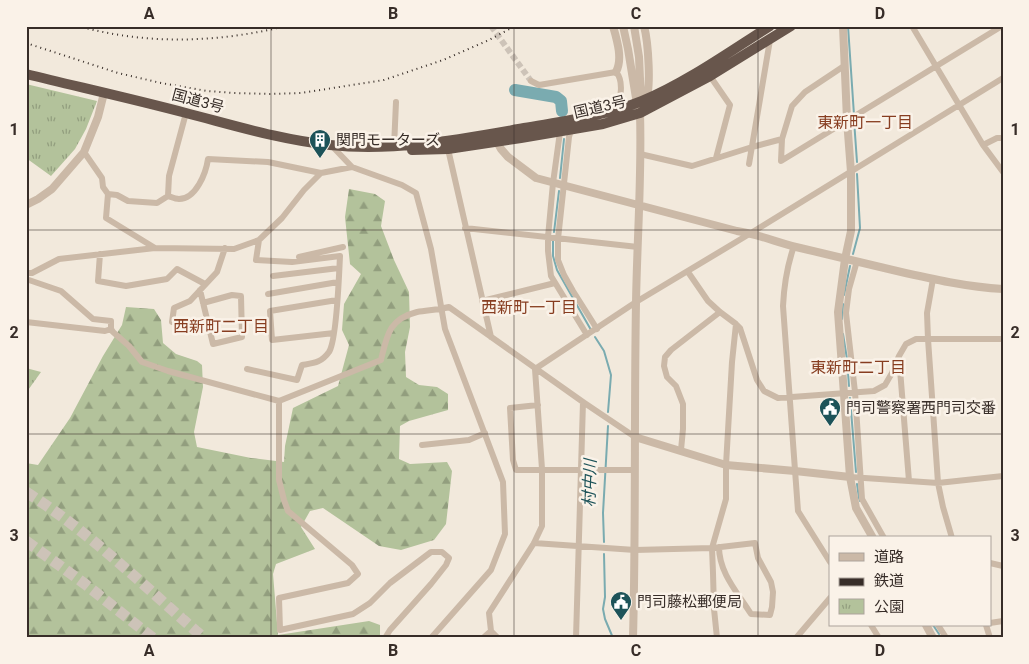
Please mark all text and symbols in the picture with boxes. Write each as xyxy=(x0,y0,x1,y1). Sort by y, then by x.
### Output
text: A xyxy=(144,4,155,23)
text: B xyxy=(388,4,398,23)
text: C xyxy=(631,4,641,23)
text: D xyxy=(875,4,885,23)
street label: 国道3号 xyxy=(170,85,226,117)
street label: 国道3号 xyxy=(572,92,628,122)
district label: 東新町一丁目 xyxy=(817,113,913,132)
text: 1 xyxy=(9,120,19,139)
text: 1 xyxy=(1010,120,1020,139)
building icon: 関門モーターズ xyxy=(308,128,332,159)
place label: 関門モーターズ xyxy=(336,131,440,149)
district label: 西新町一丁目 xyxy=(481,298,577,317)
district label: 西新町二丁目 xyxy=(173,317,269,336)
text: 2 xyxy=(9,323,19,342)
text: 2 xyxy=(1010,323,1020,342)
district label: 東新町二丁目 xyxy=(810,358,906,377)
public building icon: 門司警察署西門司交番 xyxy=(818,396,842,427)
place label: 門司警察署西門司交番 xyxy=(846,399,996,417)
water label: 村中川 xyxy=(579,457,600,507)
text: 3 xyxy=(9,526,19,545)
text: 3 xyxy=(1010,526,1020,545)
legend xyxy=(829,536,992,626)
text: 道路 xyxy=(874,548,904,566)
text: 鉄道 xyxy=(874,572,904,590)
public building icon: 門司藤松郵便局 xyxy=(609,590,633,621)
place label: 門司藤松郵便局 xyxy=(637,593,742,611)
text: 公園 xyxy=(874,598,904,616)
text: A xyxy=(144,641,155,660)
text: B xyxy=(388,641,398,660)
text: C xyxy=(631,641,641,660)
text: D xyxy=(875,641,885,660)

